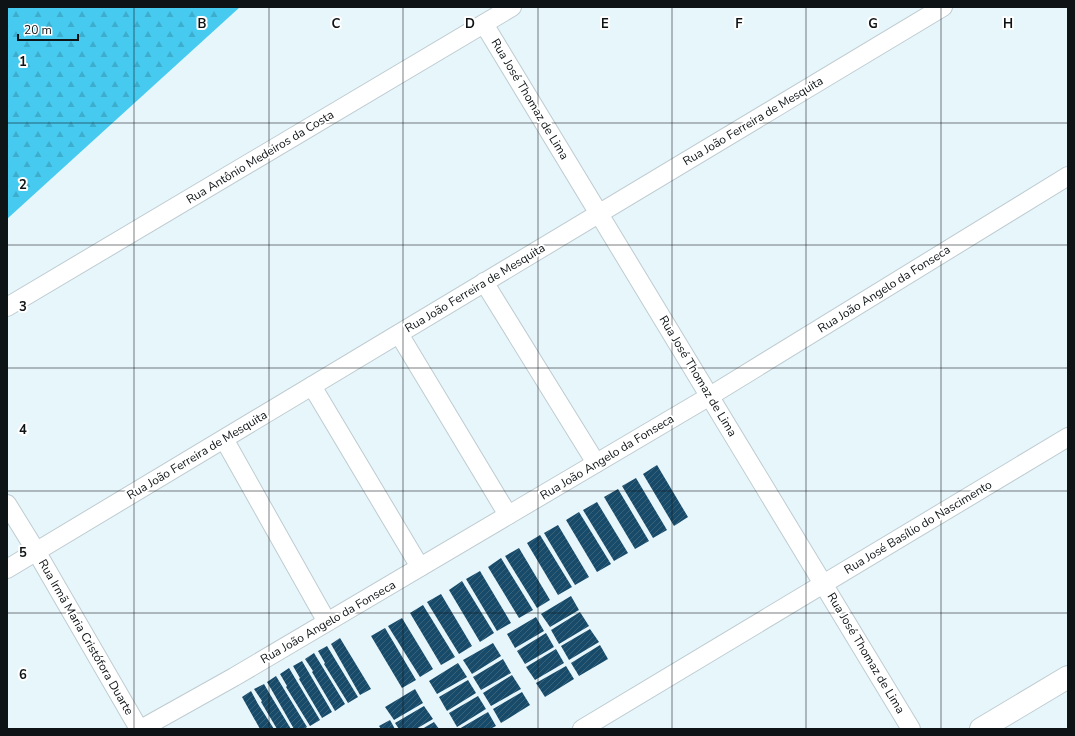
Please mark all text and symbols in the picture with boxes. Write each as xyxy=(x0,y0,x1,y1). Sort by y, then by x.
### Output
text: B xyxy=(198,15,207,33)
text: C xyxy=(332,15,341,33)
text: D xyxy=(465,15,475,33)
text: E xyxy=(601,15,609,33)
text: F xyxy=(735,15,743,33)
text: G xyxy=(868,15,878,33)
text: H xyxy=(1003,15,1013,33)
scale bar xyxy=(18,16,78,42)
text: 20 m xyxy=(24,22,52,38)
street label: Rua José Thomaz de Lima xyxy=(488,36,572,162)
text: 1 xyxy=(19,53,27,71)
street label: Rua João Ferreira de Mesquita xyxy=(680,73,826,169)
street label: Rua Antônio Medeiros da Costa xyxy=(183,106,337,208)
text: 2 xyxy=(19,176,27,194)
street label: Rua João Ferreira de Mesquita xyxy=(402,240,548,336)
street label: Rua João Angelo da Fonseca xyxy=(815,242,953,336)
text: 3 xyxy=(19,298,27,316)
street label: Rua José Thomaz de Lima xyxy=(656,313,740,439)
street label: Rua João Ferreira de Mesquita xyxy=(124,407,270,503)
street label: Rua João Angelo da Fonseca xyxy=(537,411,677,503)
text: 4 xyxy=(19,421,27,439)
street label: Rua José Basílio do Nascimento xyxy=(841,476,995,578)
text: 5 xyxy=(19,544,27,562)
street label: Rua Irmã Maria Cristófora Duarte xyxy=(35,556,137,718)
street label: Rua João Angelo da Fonseca xyxy=(258,577,398,667)
street label: Rua José Thomaz de Lima xyxy=(824,590,908,716)
text: 6 xyxy=(19,666,27,684)

